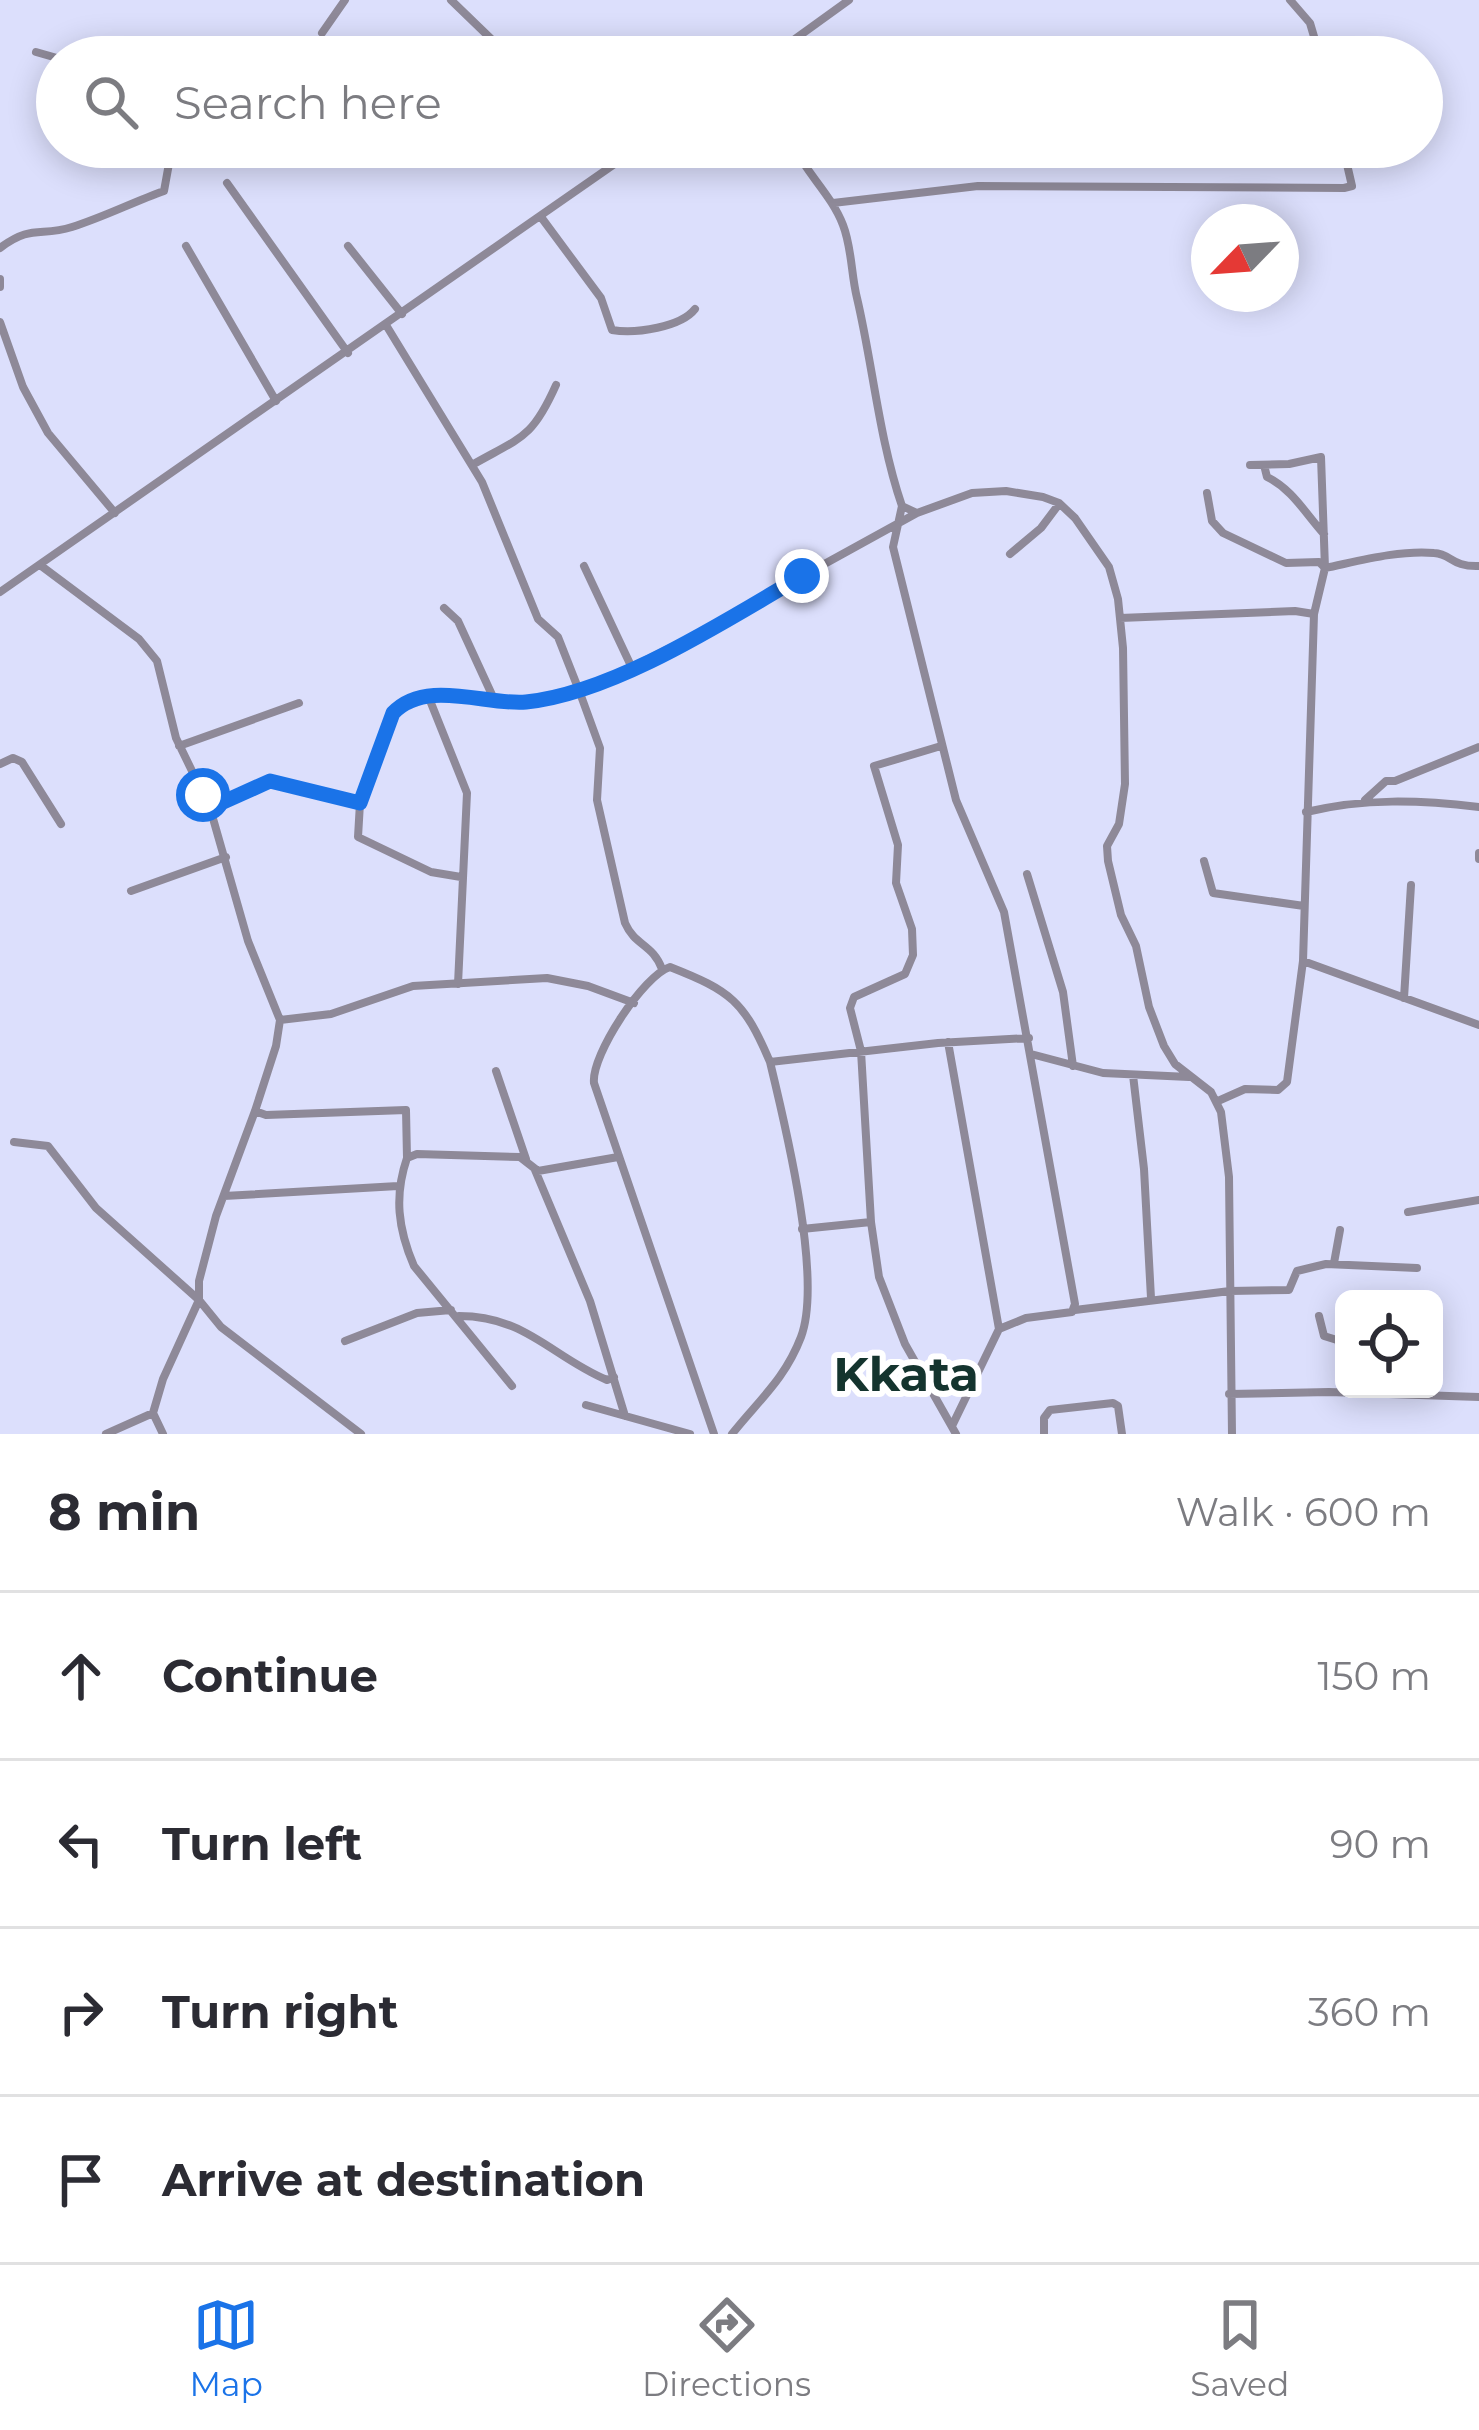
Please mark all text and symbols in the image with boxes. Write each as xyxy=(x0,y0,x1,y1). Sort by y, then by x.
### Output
search box xyxy=(36,36,1443,168)
icon: search xyxy=(78,69,144,135)
text: Search here xyxy=(174,75,442,130)
north arrow xyxy=(1191,204,1299,312)
route end xyxy=(775,549,829,603)
route start xyxy=(176,768,230,822)
map controls xyxy=(1335,1290,1443,1398)
button: locate xyxy=(1335,1290,1443,1398)
district label: Kkata xyxy=(833,1345,979,1403)
text: 8 min xyxy=(48,1481,200,1543)
text: Walk · 600 m xyxy=(1176,1488,1431,1536)
icon: ahead xyxy=(48,1643,114,1709)
text: Continue xyxy=(162,1648,378,1703)
text: 150 m xyxy=(1317,1652,1431,1700)
icon: left xyxy=(48,1811,114,1877)
text: Turn left xyxy=(162,1816,362,1871)
text: 90 m xyxy=(1330,1820,1431,1868)
icon: right xyxy=(48,1979,114,2045)
text: Turn right xyxy=(162,1984,398,2039)
text: 360 m xyxy=(1308,1988,1431,2036)
icon: arrive xyxy=(48,2147,114,2213)
text: Arrive at destination xyxy=(162,2152,645,2207)
tab: Map xyxy=(190,2292,263,2404)
tab: Directions xyxy=(642,2292,811,2404)
tab: Saved xyxy=(1190,2292,1289,2404)

